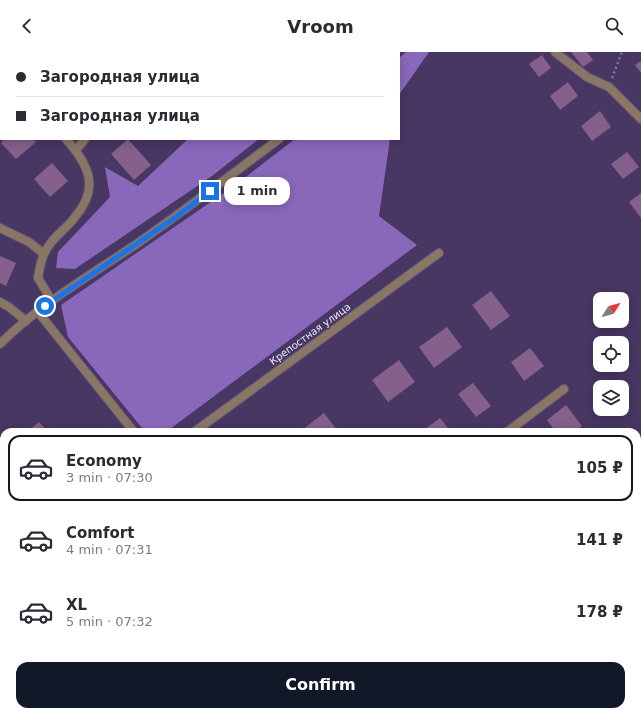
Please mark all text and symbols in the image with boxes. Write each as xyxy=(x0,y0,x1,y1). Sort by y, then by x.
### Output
icon: back xyxy=(16,15,38,37)
icon: search xyxy=(603,15,625,37)
text: Vroom xyxy=(287,16,354,37)
text: Загородная улица xyxy=(40,68,200,86)
text: Загородная улица xyxy=(40,107,200,125)
callout: 1 min xyxy=(224,177,290,205)
route end xyxy=(201,182,219,200)
text: 1 min xyxy=(237,183,277,198)
north arrow xyxy=(593,292,629,328)
map controls xyxy=(593,292,629,416)
route start xyxy=(36,297,54,315)
street label: Крепостная улица xyxy=(267,301,353,367)
button: locate xyxy=(593,336,629,372)
button: layers xyxy=(593,380,629,416)
icon: car xyxy=(18,450,54,486)
text: Economy xyxy=(66,452,142,470)
text: 105 ₽ xyxy=(576,459,623,477)
text: 3 min · 07:30 xyxy=(66,470,153,485)
icon: car xyxy=(18,522,54,558)
text: Comfort xyxy=(66,524,134,542)
text: 141 ₽ xyxy=(576,531,623,549)
text: 4 min · 07:31 xyxy=(66,542,153,557)
icon: car xyxy=(18,594,54,630)
text: XL xyxy=(66,596,87,614)
text: 178 ₽ xyxy=(576,603,623,621)
text: 5 min · 07:32 xyxy=(66,614,153,629)
button: Confirm xyxy=(16,662,625,708)

